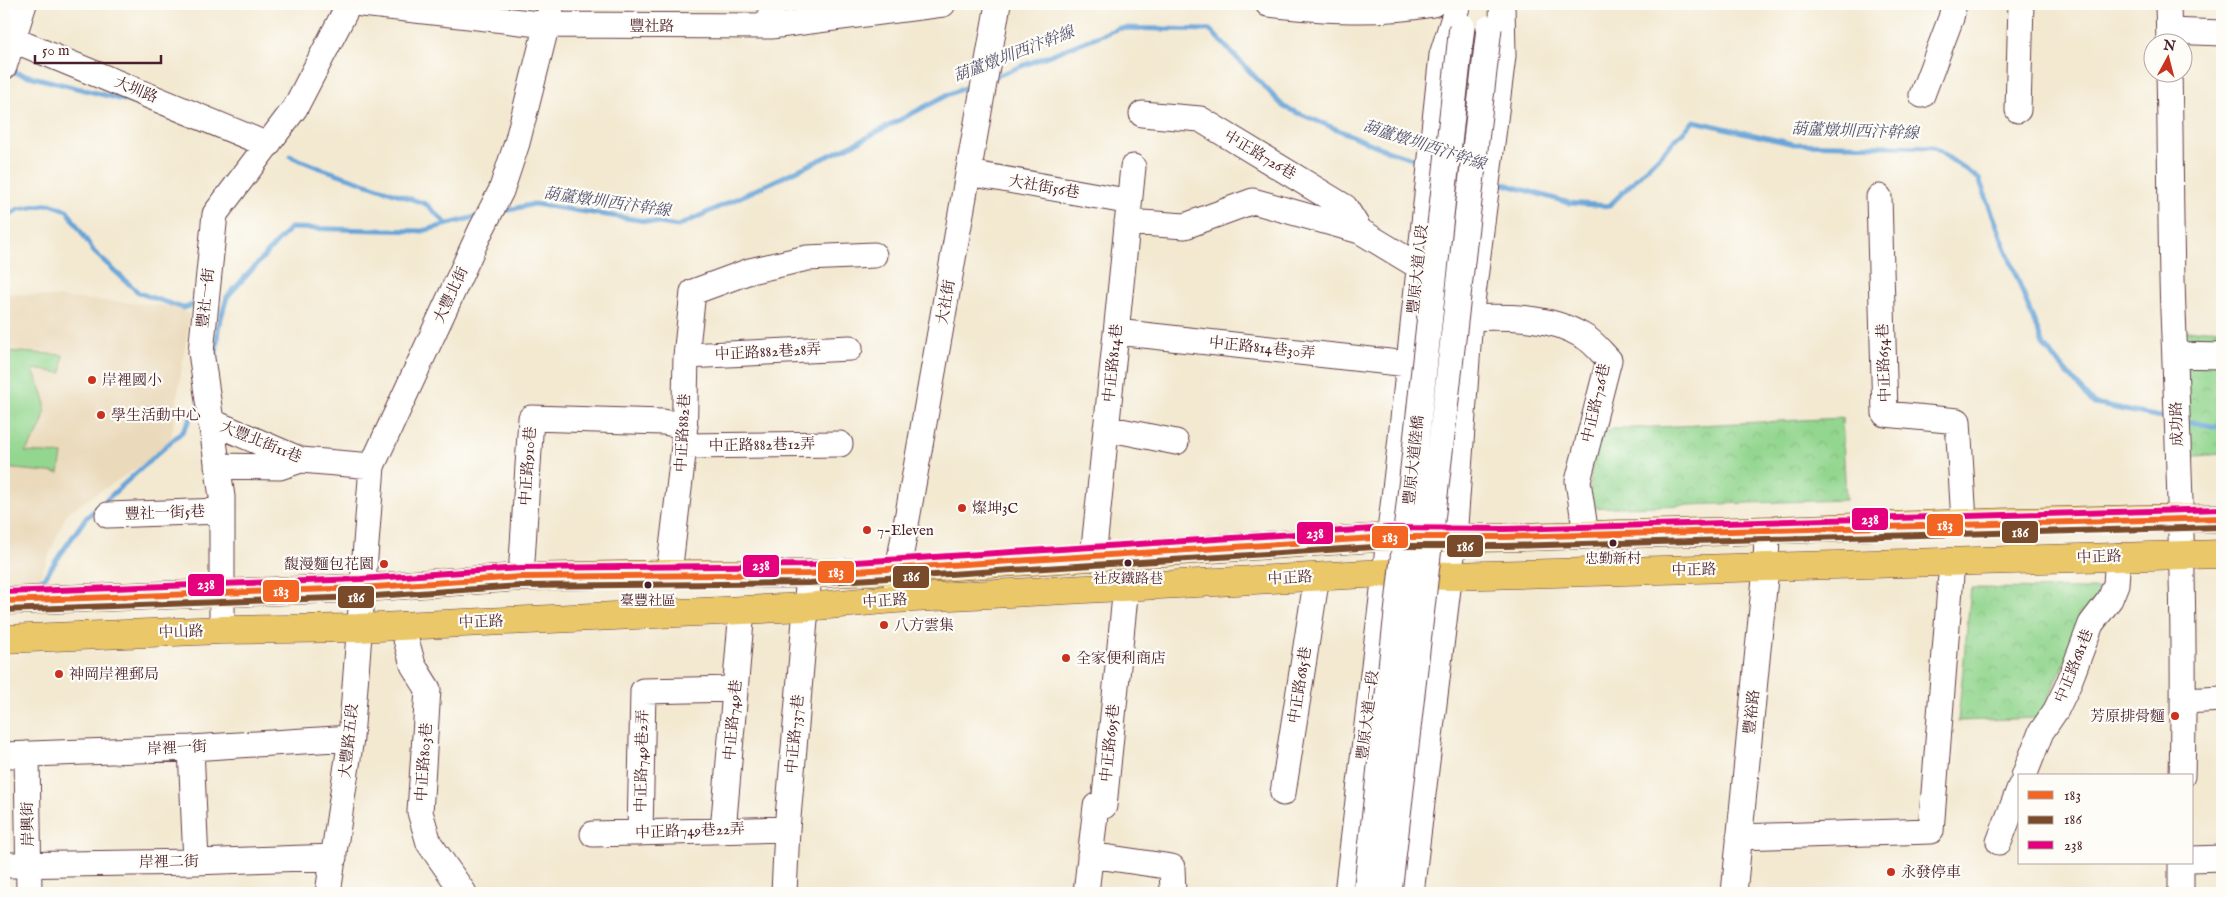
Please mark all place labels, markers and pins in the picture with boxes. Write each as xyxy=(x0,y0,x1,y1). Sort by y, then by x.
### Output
place label: 岸裡國小 xyxy=(102,371,162,390)
marker: 岸裡國小 xyxy=(86,374,98,386)
place label: 學生活動中心 xyxy=(111,406,201,425)
marker: 學生活動中心 xyxy=(95,409,107,421)
place label: 燦坤3C xyxy=(972,499,1019,518)
marker: 燦坤3C xyxy=(956,502,968,514)
place label: 7-Eleven xyxy=(877,521,934,540)
marker: 7-Eleven xyxy=(861,524,873,536)
marker: 忠勤新村 xyxy=(1608,538,1618,548)
place label: 忠勤新村 xyxy=(1585,550,1641,568)
place label: 馥漫麵包花園 xyxy=(284,555,374,574)
marker: 馥漫麵包花園 xyxy=(378,558,390,570)
marker: 社皮鐵路巷 xyxy=(1123,558,1133,568)
place label: 社皮鐵路巷 xyxy=(1093,570,1163,588)
marker: 臺豐社區 xyxy=(643,580,653,590)
place label: 臺豐社區 xyxy=(620,592,676,610)
place label: 八方雲集 xyxy=(894,616,954,635)
marker: 八方雲集 xyxy=(878,619,890,631)
place label: 全家便利商店 xyxy=(1076,649,1166,668)
marker: 全家便利商店 xyxy=(1060,652,1072,664)
place label: 神岡岸裡郵局 xyxy=(69,665,159,684)
marker: 神岡岸裡郵局 xyxy=(53,668,65,680)
place label: 芳原排骨麵 xyxy=(2090,707,2165,726)
marker: 芳原排骨麵 xyxy=(2169,710,2181,722)
place label: 永發停車 xyxy=(1901,863,1961,882)
marker: 永發停車 xyxy=(1885,866,1897,878)

